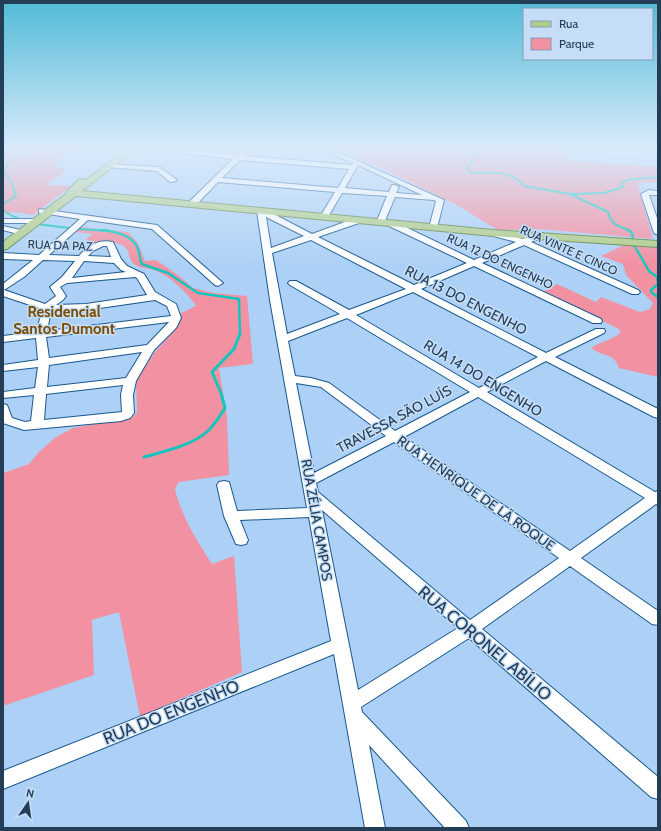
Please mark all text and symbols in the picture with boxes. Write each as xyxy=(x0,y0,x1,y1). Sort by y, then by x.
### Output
legend xyxy=(523,8,653,60)
text: Rua xyxy=(559,16,578,31)
text: Parque xyxy=(559,36,594,51)
street label: RUA VINTE E CINCO xyxy=(518,222,620,278)
street label: RUA 12 DO ENGENHO xyxy=(445,230,555,292)
street label: RUA DA PAZ xyxy=(27,236,93,254)
street label: RUA 13 DO ENGENHO xyxy=(402,261,530,339)
district label: Residencial Santos Dumont xyxy=(13,303,115,338)
street label: RUA 14 DO ENGENHO xyxy=(420,335,546,421)
street label: TRAVESSA SÃO LUÍS xyxy=(333,381,455,457)
street label: RUA HENRIQUE DE LÃ ROQUE xyxy=(393,431,559,555)
street label: RUA ZÉLIA CAMPOS xyxy=(297,458,337,582)
street label: RUA CORONEL ABÍLIO xyxy=(414,581,556,705)
street label: RUA DO ENGENHO xyxy=(100,676,242,748)
north arrow xyxy=(8,783,48,823)
text: N xyxy=(25,786,36,801)

